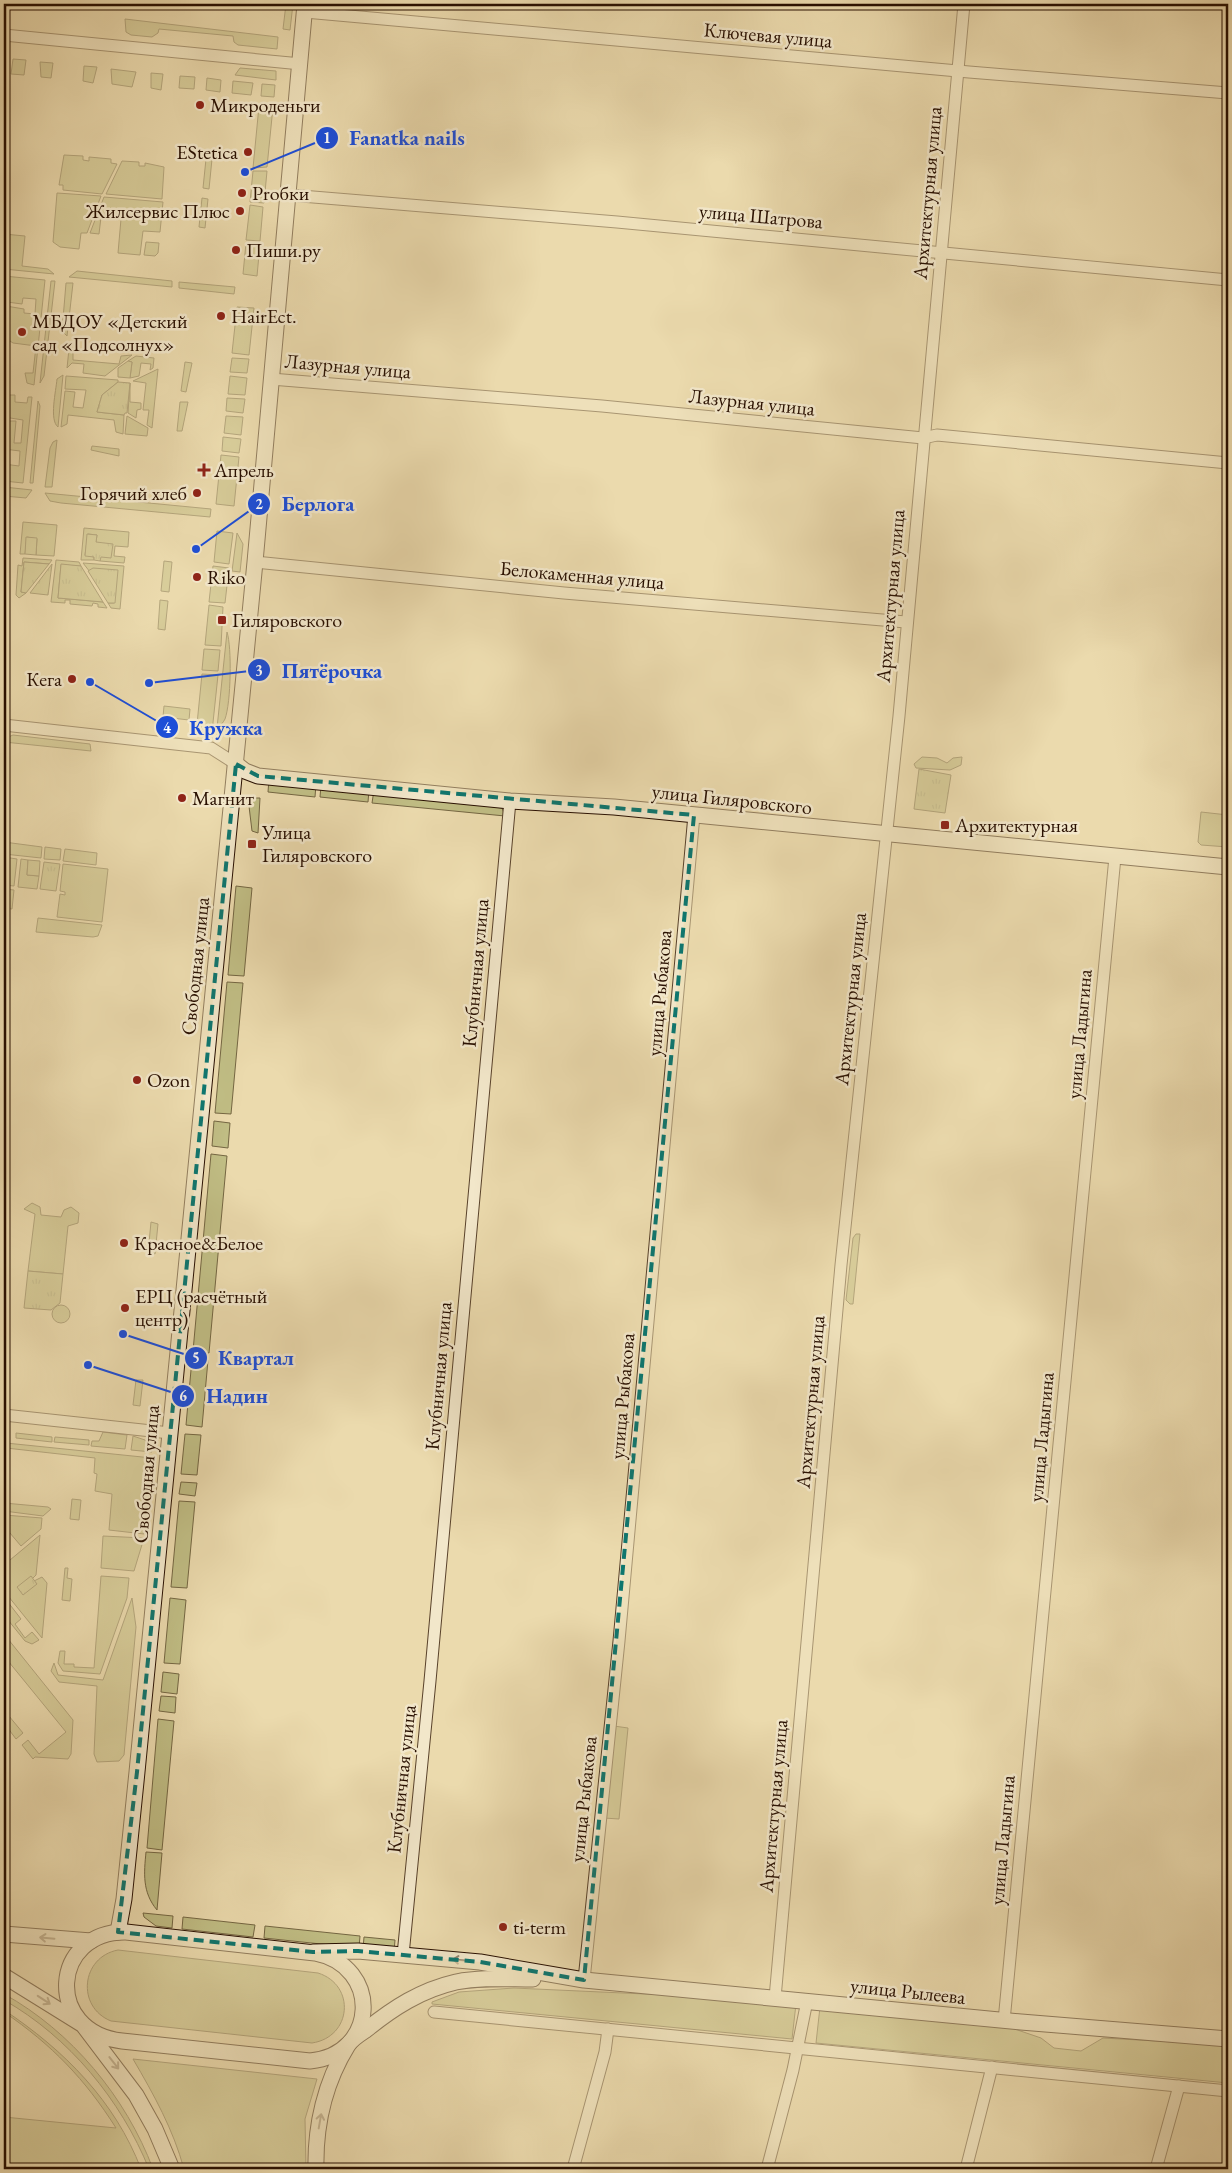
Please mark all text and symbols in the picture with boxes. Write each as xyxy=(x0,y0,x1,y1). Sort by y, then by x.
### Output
street label: Ключевая улица xyxy=(703,16,833,54)
place label: Микроденьги xyxy=(210,92,321,118)
marker: Микроденьги xyxy=(194,99,206,111)
street label: Архитектурная улица xyxy=(906,105,948,282)
callout: Fanatka nails xyxy=(315,120,475,156)
text: Fanatka nails xyxy=(349,124,465,151)
text: 1 xyxy=(323,128,331,147)
place label: EStetica xyxy=(176,139,238,165)
marker: EStetica xyxy=(242,146,254,158)
place label: Proбки xyxy=(252,180,310,206)
marker: Proбки xyxy=(236,187,248,199)
place label: Жилсервис Плюс xyxy=(85,198,230,224)
street label: улица Шатрова xyxy=(698,198,824,234)
marker: Жилсервис Плюс xyxy=(234,205,246,217)
place label: Пиши.ру xyxy=(246,237,321,263)
marker: Пиши.ру xyxy=(230,244,242,256)
place label: HairEct. xyxy=(231,303,297,329)
place label: МБДОУ «Детский сад «Подсолнух» xyxy=(32,308,188,357)
marker: HairEct. xyxy=(215,310,227,322)
marker: МБДОУ «Детский сад «Подсолнух» xyxy=(16,326,28,338)
street label: Лазурная улица xyxy=(284,348,412,384)
street label: Лазурная улица xyxy=(688,382,816,422)
place label: Апрель xyxy=(213,457,274,483)
marker: Апрель xyxy=(198,464,210,476)
place label: Горячий хлеб xyxy=(80,480,187,506)
callout: Берлога xyxy=(246,486,364,522)
marker: Горячий хлеб xyxy=(191,487,203,499)
text: Берлога xyxy=(282,490,355,517)
text: 2 xyxy=(255,494,263,513)
street label: Архитектурная улица xyxy=(869,508,911,685)
street label: Белокаменная улица xyxy=(499,555,665,595)
place label: Riko xyxy=(207,564,246,590)
marker: Riko xyxy=(191,571,203,583)
place label: Гиляровского xyxy=(232,607,342,633)
marker: Гиляровского xyxy=(216,614,228,626)
callout: Пятёрочка xyxy=(247,652,392,688)
text: Пятёрочка xyxy=(282,657,383,684)
text: 3 xyxy=(255,661,263,680)
place label: Кега xyxy=(26,666,62,692)
marker: Кега xyxy=(66,673,78,685)
callout: Кружка xyxy=(154,709,273,745)
text: Кружка xyxy=(189,714,264,741)
text: 4 xyxy=(163,718,172,737)
street label: улица Гиляровского xyxy=(651,778,813,820)
place label: Магнит xyxy=(192,785,254,811)
marker: Магнит xyxy=(176,792,188,804)
place label: Архитектурная xyxy=(954,812,1078,838)
place label: Улица Гиляровского xyxy=(261,819,372,868)
marker: Архитектурная xyxy=(939,819,951,831)
marker: Улица Гиляровского xyxy=(246,838,258,850)
street label: Свободная улица xyxy=(175,896,215,1036)
street label: Клубничная улица xyxy=(456,898,494,1048)
street label: Архитектурная улица xyxy=(828,911,872,1088)
street label: улица Рыбакова xyxy=(641,929,677,1057)
street label: улица Ладыгина xyxy=(1060,968,1098,1100)
place label: Ozon xyxy=(147,1067,191,1093)
marker: Ozon xyxy=(131,1074,143,1086)
place label: Красное&Белое xyxy=(134,1230,263,1256)
marker: Красное&Белое xyxy=(118,1237,130,1249)
place label: ЕРЦ (расчётный центр) xyxy=(135,1283,268,1332)
street label: Клубничная улица xyxy=(419,1301,457,1451)
marker: ЕРЦ (расчётный центр) xyxy=(119,1302,131,1314)
street label: Архитектурная улица xyxy=(789,1314,831,1491)
street label: улица Рыбакова xyxy=(604,1332,640,1460)
callout: Квартал xyxy=(183,1340,304,1376)
text: Квартал xyxy=(218,1344,294,1371)
text: 5 xyxy=(192,1348,200,1367)
street label: улица Ладыгина xyxy=(1022,1371,1060,1503)
callout: Надин xyxy=(171,1378,277,1414)
text: Надин xyxy=(206,1382,268,1409)
text: 6 xyxy=(179,1386,187,1405)
street label: Свободная улица xyxy=(127,1404,165,1544)
street label: Клубничная улица xyxy=(380,1704,422,1854)
street label: Архитектурная улица xyxy=(752,1718,794,1895)
street label: улица Рыбакова xyxy=(563,1735,603,1863)
street label: улица Ладыгина xyxy=(983,1774,1021,1906)
place label: ti-term xyxy=(513,1914,566,1940)
marker: ti-term xyxy=(497,1921,509,1933)
one-way arrow xyxy=(40,1934,56,1943)
one-way arrow xyxy=(452,1956,468,1965)
street label: улица Рылеева xyxy=(849,1972,967,2010)
one-way arrow xyxy=(36,1995,50,2005)
one-way arrow xyxy=(108,2056,119,2069)
one-way arrow xyxy=(315,2113,325,2129)

